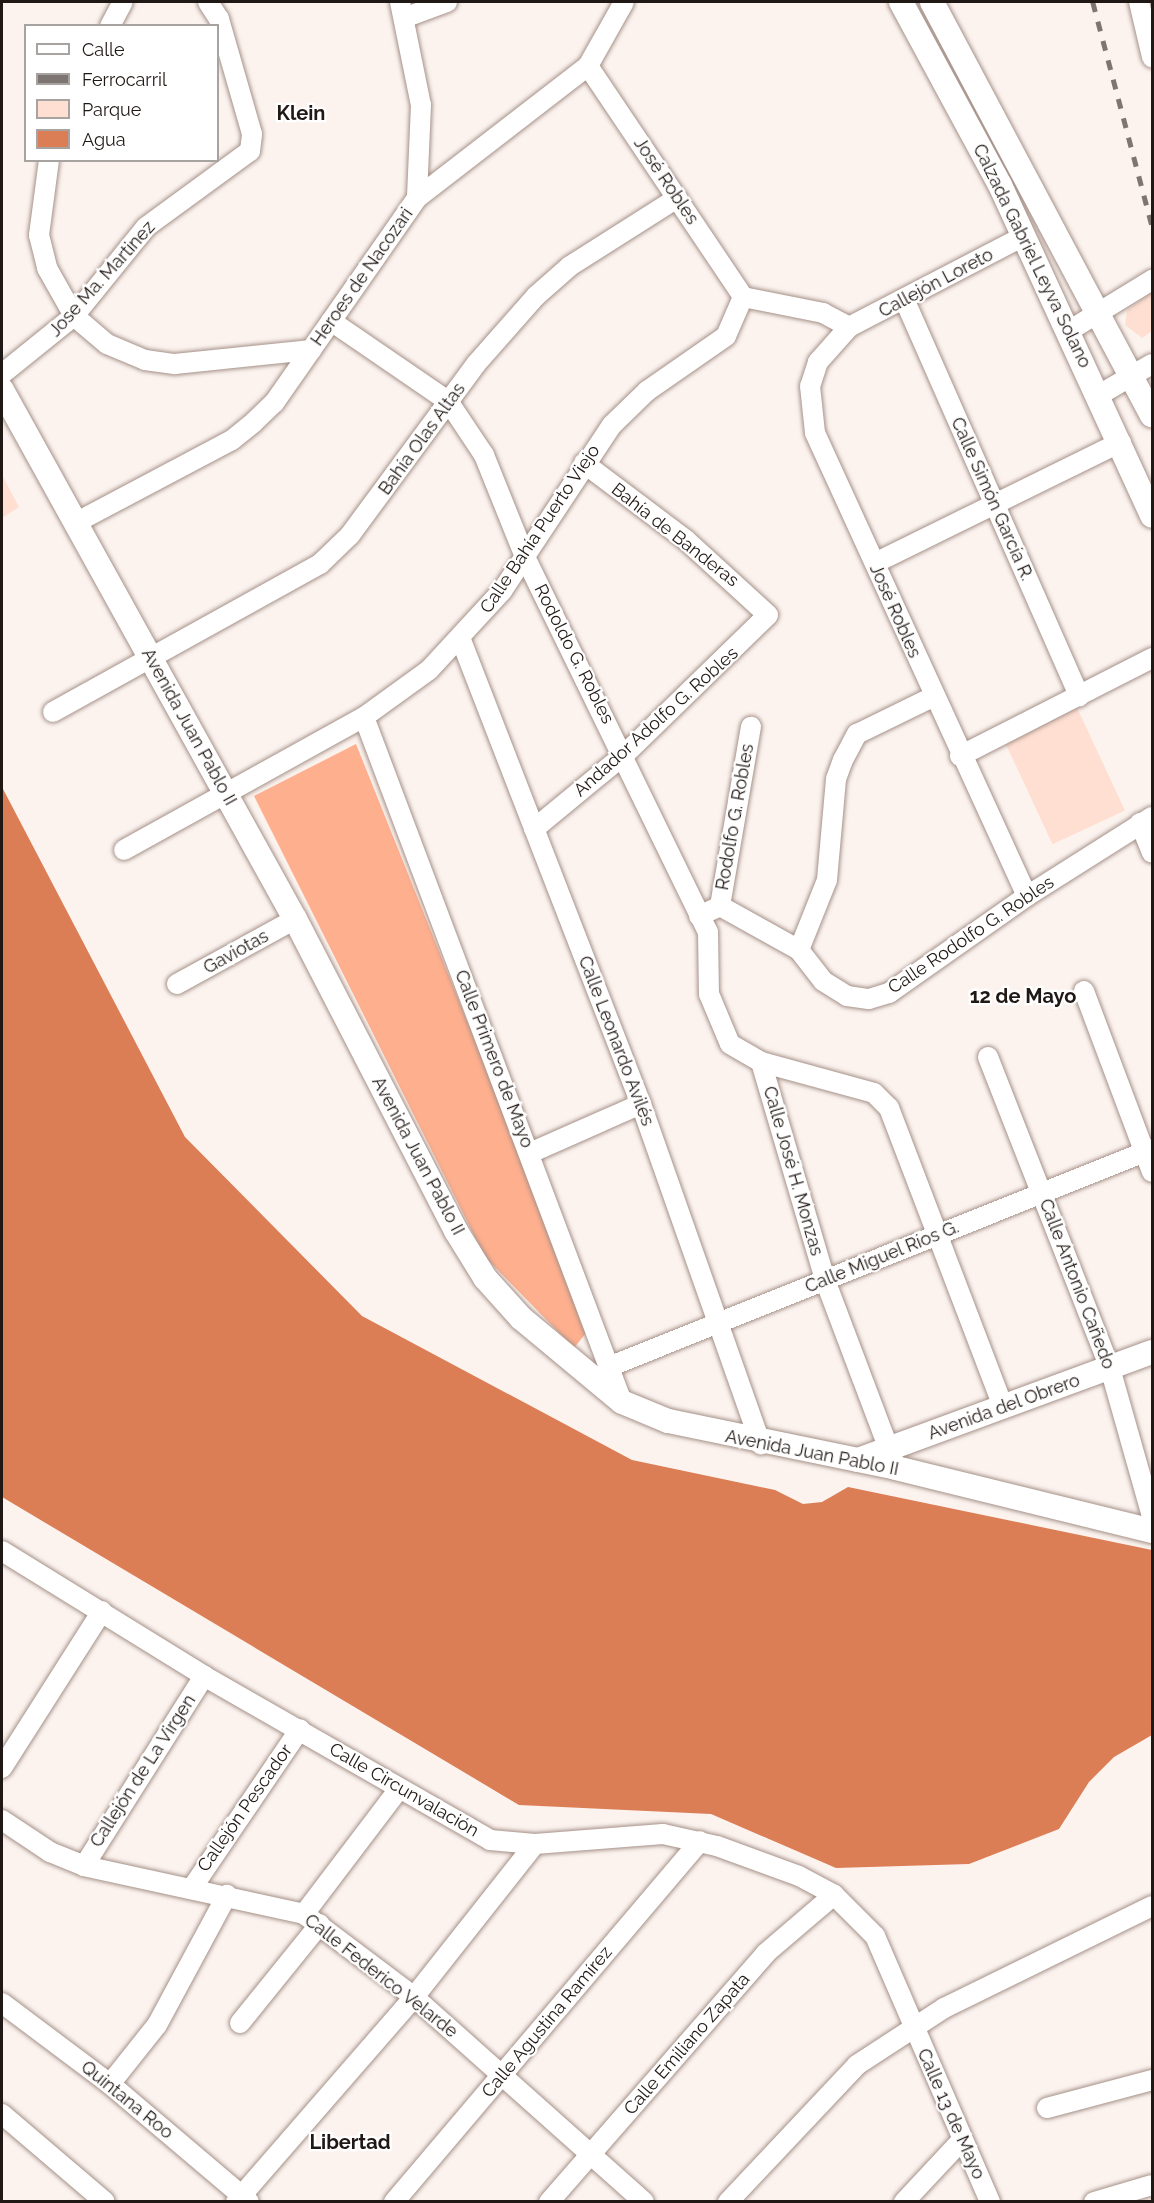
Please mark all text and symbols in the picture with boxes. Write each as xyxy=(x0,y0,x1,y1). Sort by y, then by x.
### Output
legend xyxy=(24,24,219,162)
text: Calle xyxy=(82,39,125,60)
text: Ferrocarril xyxy=(82,69,167,90)
text: Parque xyxy=(82,99,141,120)
district label: Klein xyxy=(277,101,325,125)
text: Agua xyxy=(82,129,126,150)
street label: José Robles xyxy=(629,133,703,229)
street label: Calzada Gabriel Leyva Solano xyxy=(968,140,1096,372)
street label: Heroes de Nacozari xyxy=(306,204,418,350)
street label: Jose Ma. Martinez xyxy=(44,217,160,341)
street label: Callejón Loreto xyxy=(875,244,997,322)
street label: Bahía Olas Altas xyxy=(374,379,470,499)
street label: Calle Simón García R. xyxy=(946,414,1038,584)
street label: Calle Bahía Puerto Viejo xyxy=(475,440,605,618)
street label: Bahía de Banderas xyxy=(607,479,743,591)
street label: José Robles xyxy=(865,561,925,661)
street label: Rodoldo G. Robles xyxy=(529,581,619,727)
street label: Andador Adolfo G. Robles xyxy=(569,642,743,802)
street label: Avenida Juan Pablo II xyxy=(137,644,241,810)
street label: Rodolfo G. Robles xyxy=(711,742,759,892)
street label: Calle Rodolfo G. Robles xyxy=(884,871,1058,999)
street label: Gaviotas xyxy=(200,925,272,979)
street label: Calle Leonardo Avilés xyxy=(574,953,658,1129)
street label: Calle Primero de Mayo xyxy=(450,967,538,1151)
district label: 12 de Mayo xyxy=(970,984,1076,1008)
street label: Avenida Juan Pablo II xyxy=(367,1073,469,1239)
street label: Calle José H. Monzas xyxy=(758,1084,828,1258)
street label: Calle Antonio Cañedo xyxy=(1034,1196,1120,1372)
street label: Calle Miguel Ríos G. xyxy=(802,1216,962,1298)
street label: Avenida del Obrero xyxy=(925,1369,1083,1445)
street label: Avenida Juan Pablo II xyxy=(723,1426,901,1480)
street label: Callejón de La Virgen xyxy=(85,1690,201,1852)
street label: Calle Circunvalación xyxy=(325,1738,483,1842)
street label: Callejón Pescador xyxy=(193,1740,297,1876)
street label: Calle Federico Velarde xyxy=(300,1909,462,2043)
street label: Calle Agustina Ramírez xyxy=(477,1942,617,2102)
street label: Calle Emiliano Zapata xyxy=(620,1969,754,2119)
street label: Calle 13 de Mayo xyxy=(913,2045,989,2183)
street label: Quintana Roo xyxy=(77,2056,177,2144)
district label: Libertad xyxy=(309,2130,391,2154)

